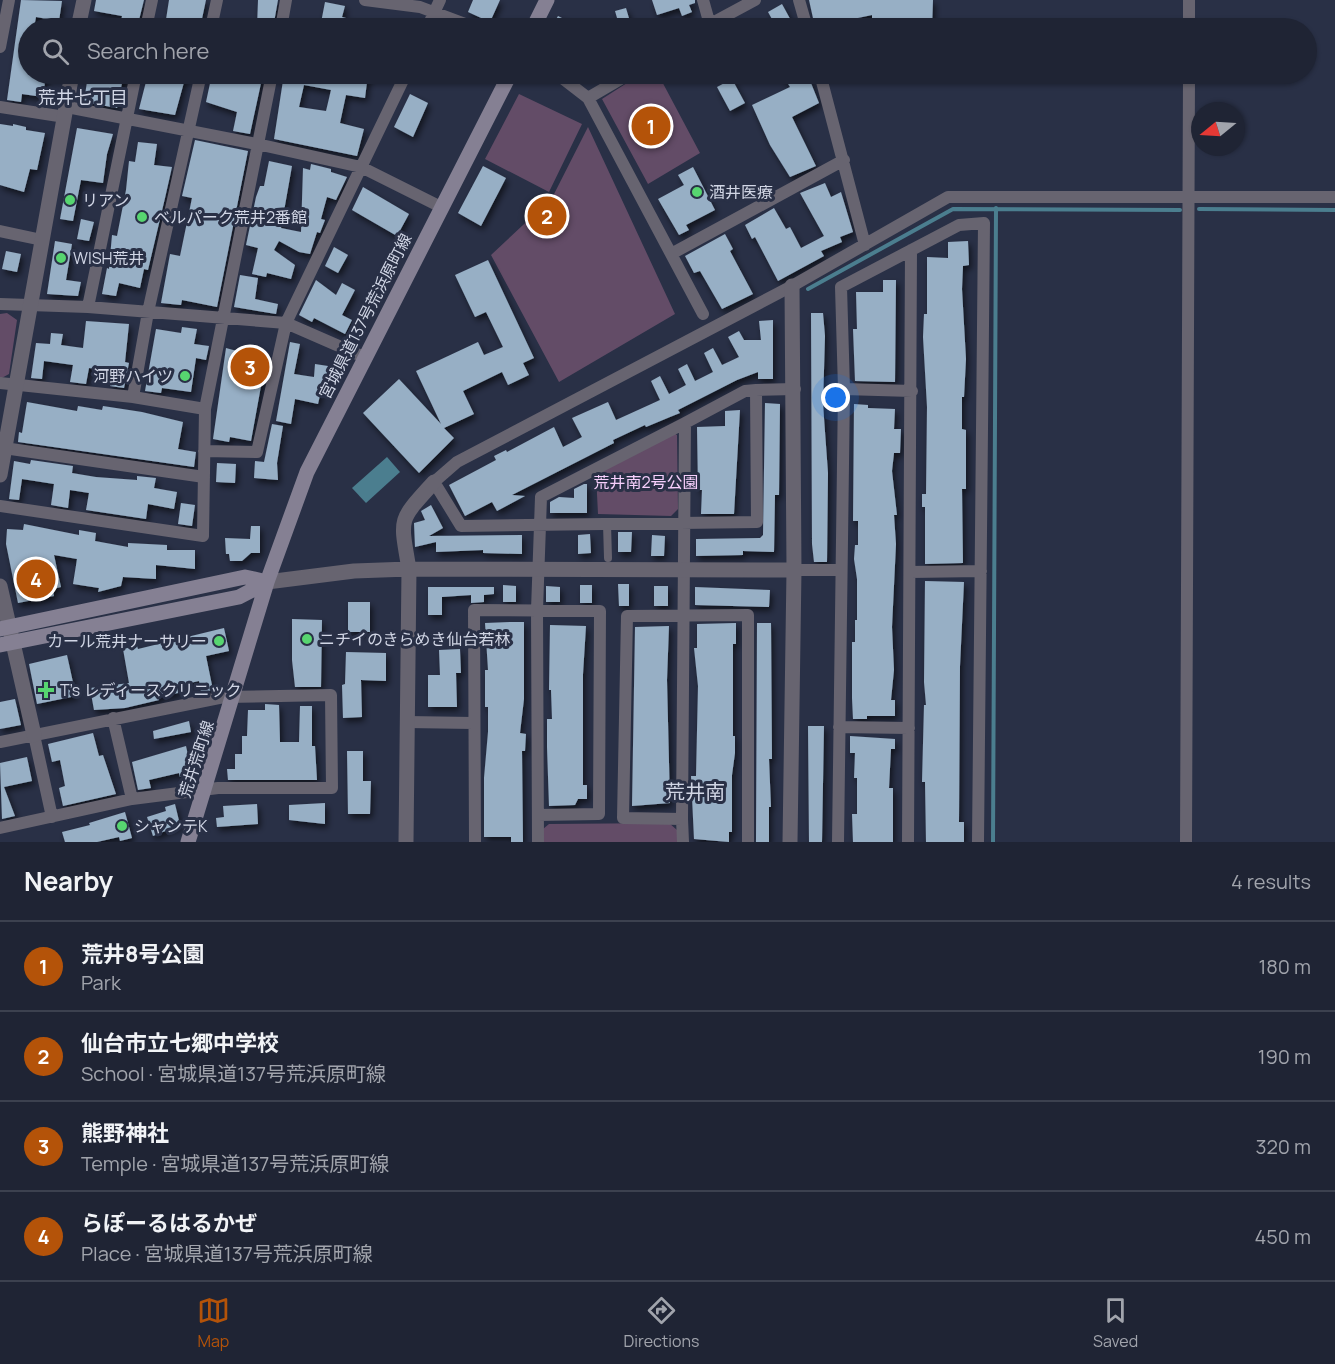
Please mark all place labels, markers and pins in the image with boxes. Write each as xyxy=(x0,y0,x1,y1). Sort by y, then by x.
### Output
pin: 1 xyxy=(632,104,670,148)
place label: 酒井医療 xyxy=(709,181,773,203)
marker: 酒井医療 xyxy=(690,185,704,199)
place label: リアン xyxy=(82,189,129,211)
marker: リアン xyxy=(63,193,77,207)
pin: 2 xyxy=(528,194,566,238)
place label: ベルパーク荒井2番館 xyxy=(154,206,307,228)
marker: ベルパーク荒井2番館 xyxy=(135,210,149,224)
place label: WISH荒井 xyxy=(73,247,145,269)
marker: WISH荒井 xyxy=(54,251,68,265)
pin: 3 xyxy=(230,344,270,389)
place label: 河野ハイツ xyxy=(93,365,173,387)
marker: 河野ハイツ xyxy=(178,369,192,383)
pin: 4 xyxy=(16,556,56,602)
place label: ニチイのきらめき仙台若林 xyxy=(319,628,511,650)
place label: カール荒井ナーサリー xyxy=(47,630,207,652)
marker: ニチイのきらめき仙台若林 xyxy=(300,632,314,646)
marker: カール荒井ナーサリー xyxy=(212,634,226,648)
place label: T's レディースクリニック xyxy=(60,679,242,701)
marker: T's レディースクリニック xyxy=(37,681,55,699)
place label: シャンテK xyxy=(134,815,208,837)
marker: シャンテK xyxy=(115,819,129,833)

